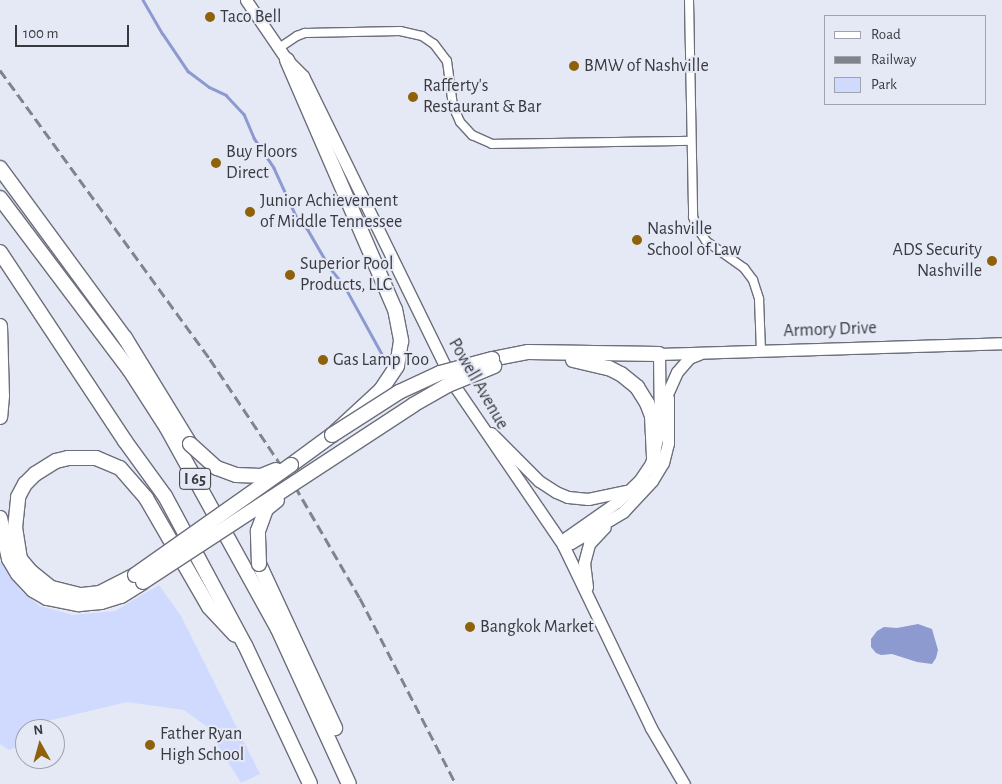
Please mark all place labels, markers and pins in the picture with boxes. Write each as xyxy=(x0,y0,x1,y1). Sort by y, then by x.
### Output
place label: Taco Bell xyxy=(220,6,281,28)
marker: Taco Bell xyxy=(204,11,216,23)
place label: BMW of Nashville xyxy=(584,55,709,77)
marker: BMW of Nashville xyxy=(568,60,580,72)
place label: Rafferty's Restaurant & Bar xyxy=(423,76,541,118)
marker: Rafferty's Restaurant & Bar xyxy=(407,91,419,103)
place label: Buy Floors Direct xyxy=(226,142,297,184)
marker: Buy Floors Direct xyxy=(210,157,222,169)
place label: Junior Achievement of Middle Tennessee xyxy=(260,191,402,233)
marker: Junior Achievement of Middle Tennessee xyxy=(244,206,256,218)
place label: Nashville School of Law xyxy=(647,219,741,262)
marker: Nashville School of Law xyxy=(631,234,643,246)
place label: ADS Security Nashville xyxy=(893,240,982,282)
place label: Superior Pool Products, LLC xyxy=(300,254,393,296)
marker: ADS Security Nashville xyxy=(986,255,998,267)
marker: Superior Pool Products, LLC xyxy=(284,269,296,281)
place label: Gas Lamp Too xyxy=(333,349,429,371)
marker: Gas Lamp Too xyxy=(317,354,329,366)
place label: Bangkok Market xyxy=(480,616,594,638)
marker: Bangkok Market xyxy=(464,621,476,633)
place label: Father Ryan High School xyxy=(160,724,244,766)
marker: Father Ryan High School xyxy=(144,739,156,751)

